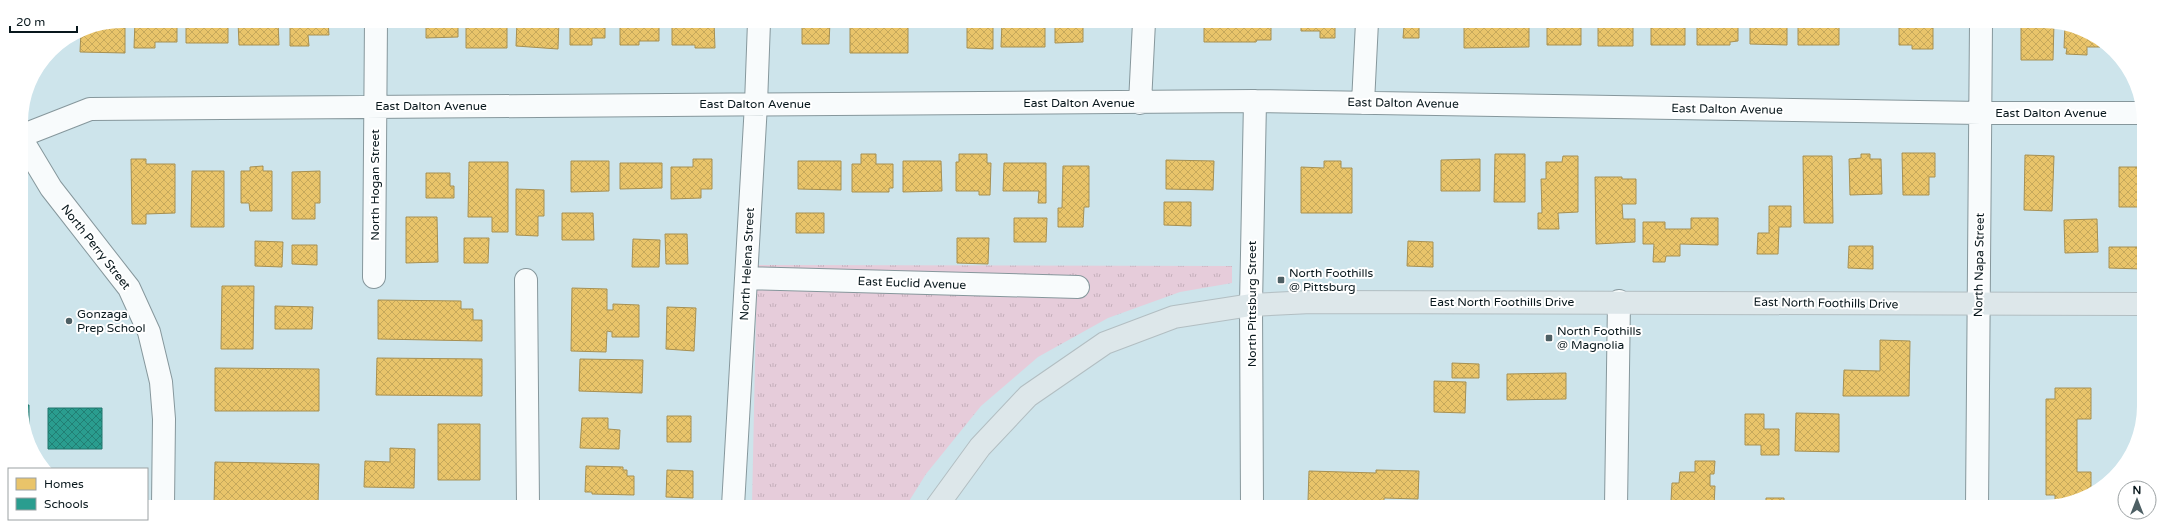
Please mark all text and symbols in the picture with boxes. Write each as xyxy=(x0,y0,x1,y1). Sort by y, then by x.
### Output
scale bar xyxy=(10,8,77,34)
text: 20 m xyxy=(16,15,45,29)
street label: East Dalton Avenue xyxy=(1347,95,1459,111)
street label: East Dalton Avenue xyxy=(1023,96,1135,110)
street label: East Dalton Avenue xyxy=(699,97,811,111)
street label: East Dalton Avenue xyxy=(375,99,487,113)
street label: East Dalton Avenue xyxy=(1671,101,1783,117)
street label: East Dalton Avenue xyxy=(1995,106,2107,120)
street label: North Hogan Street xyxy=(368,129,382,241)
street label: North Perry Street xyxy=(58,202,134,293)
street label: North Helena Street xyxy=(737,207,757,321)
street label: North Napa Street xyxy=(1971,212,1987,317)
street label: North Pittsburg Street xyxy=(1245,240,1259,367)
place label: North Foothills @ Pittsburg xyxy=(1289,266,1374,294)
street label: East Euclid Avenue xyxy=(858,274,967,292)
marker: North Foothills @ Pittsburg xyxy=(1276,275,1286,285)
street label: East North Foothills Drive xyxy=(1430,295,1575,309)
street label: East North Foothills Drive xyxy=(1754,295,1899,311)
place label: Gonzaga Prep School xyxy=(77,307,146,335)
marker: Gonzaga Prep School xyxy=(64,316,74,326)
place label: North Foothills @ Magnolia xyxy=(1557,324,1642,352)
marker: North Foothills @ Magnolia xyxy=(1544,333,1554,343)
legend xyxy=(8,468,148,520)
text: Homes xyxy=(44,477,84,491)
north arrow xyxy=(2117,480,2157,520)
text: N xyxy=(2133,484,2141,497)
text: Schools xyxy=(44,497,89,511)

